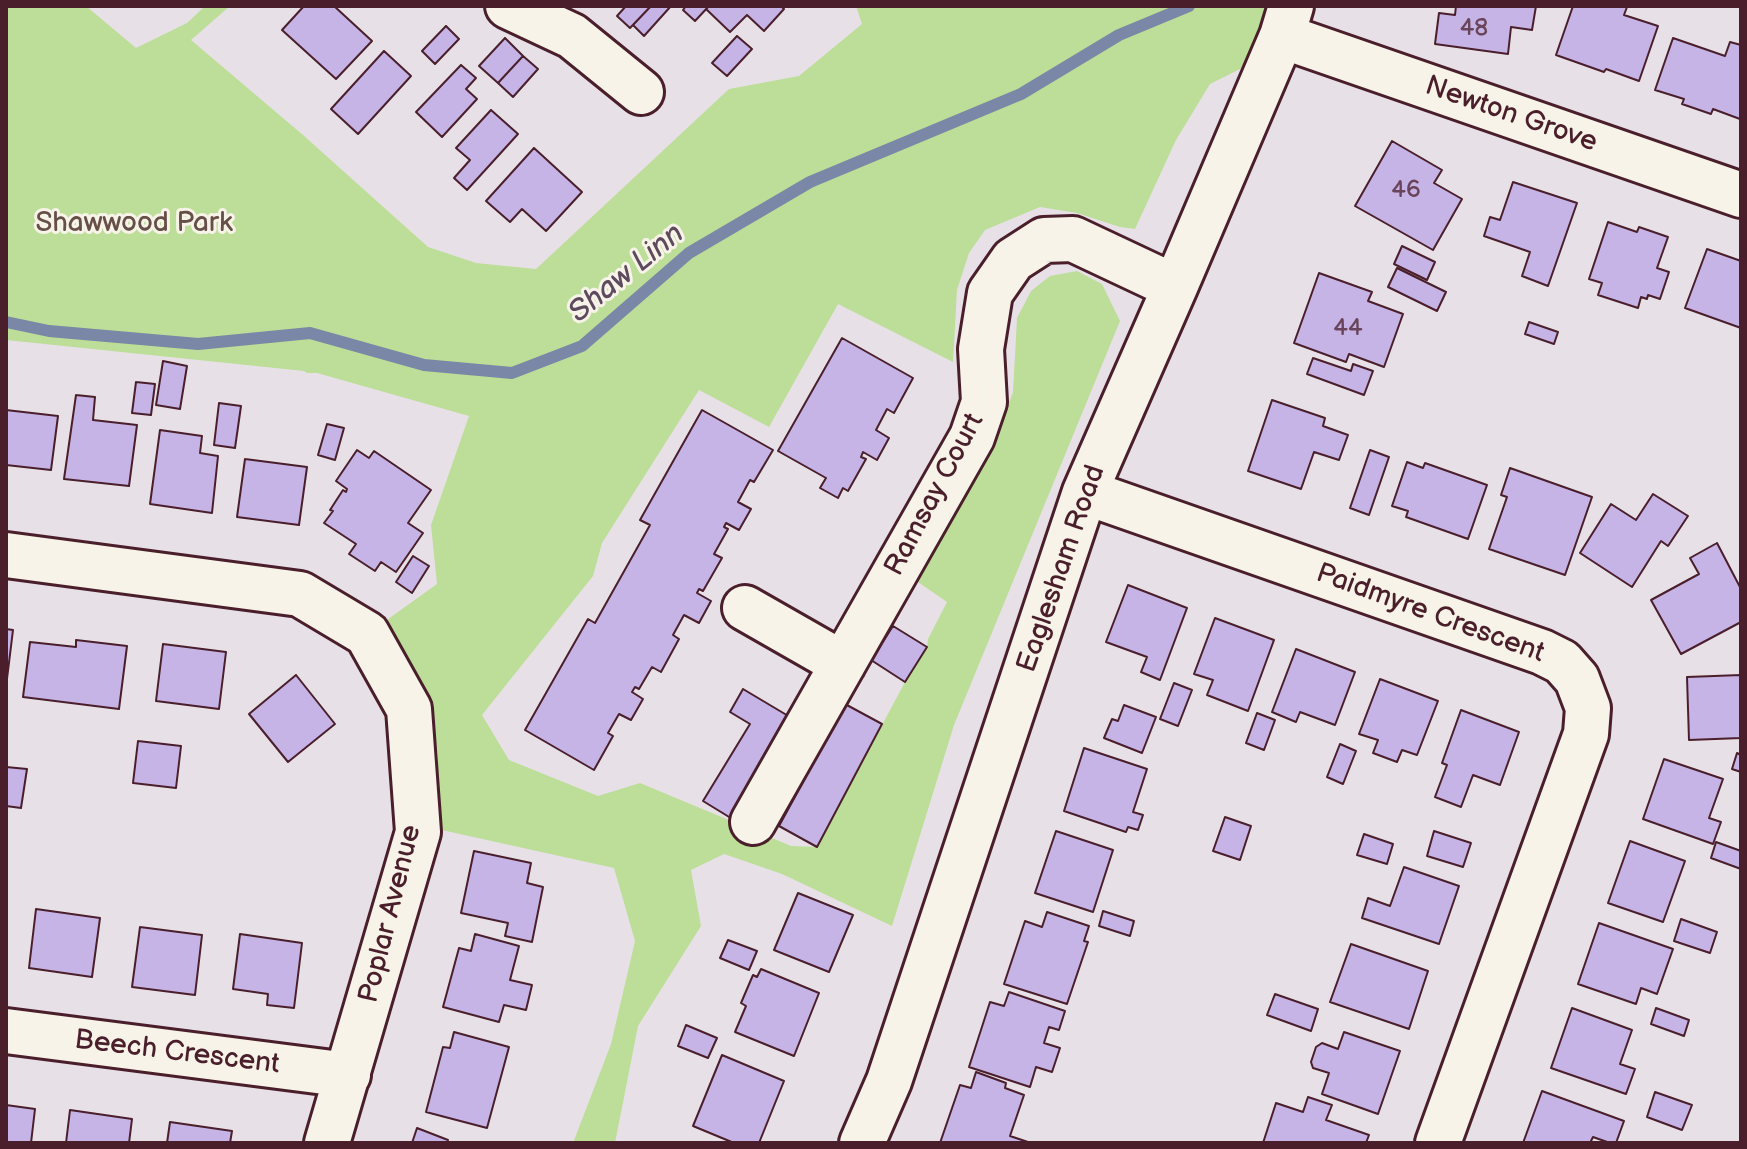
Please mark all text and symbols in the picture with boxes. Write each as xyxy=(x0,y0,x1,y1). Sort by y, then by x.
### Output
house number: 48 xyxy=(1460,15,1488,43)
street label: Newton Grove xyxy=(1421,70,1601,160)
house number: 46 xyxy=(1391,177,1421,205)
park label: Shawwood Park xyxy=(35,207,233,241)
water label: Shaw Linn xyxy=(562,217,692,331)
house number: 44 xyxy=(1333,315,1363,343)
street label: Ramsay Court xyxy=(878,408,992,582)
street label: Eaglesham Road xyxy=(1011,461,1113,677)
street label: Paidmyre Crescent xyxy=(1311,557,1549,671)
street label: Poplar Avenue xyxy=(353,822,429,1006)
street label: Beech Crescent xyxy=(73,1024,281,1082)

